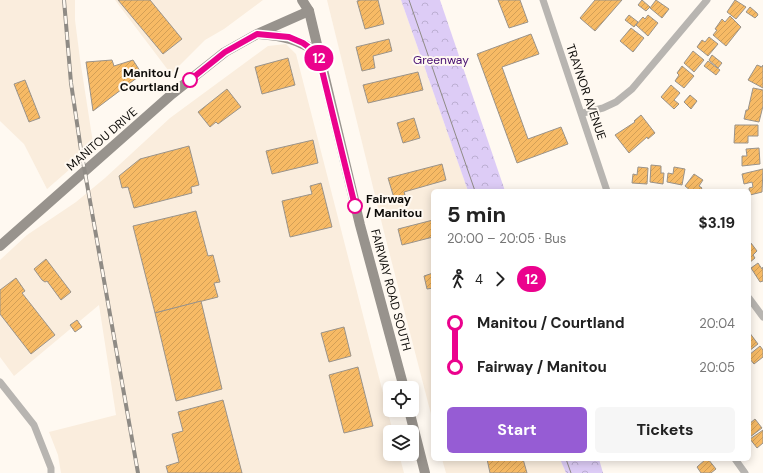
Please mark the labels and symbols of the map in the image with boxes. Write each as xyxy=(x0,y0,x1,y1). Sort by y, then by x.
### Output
street label: TRAYNOR AVENUE xyxy=(562,42,610,142)
line badge: 12 xyxy=(301,45,337,71)
park label: Greenway xyxy=(413,52,469,68)
place label: Manitou / Courtland xyxy=(120,65,179,95)
marker: Manitou / Courtland xyxy=(182,72,198,88)
street label: MANITOU DRIVE xyxy=(63,104,141,174)
place label: Fairway / Manitou xyxy=(366,191,422,221)
marker: Fairway / Manitou xyxy=(347,198,363,214)
street label: FAIRWAY ROAD SOUTH xyxy=(367,227,415,353)

